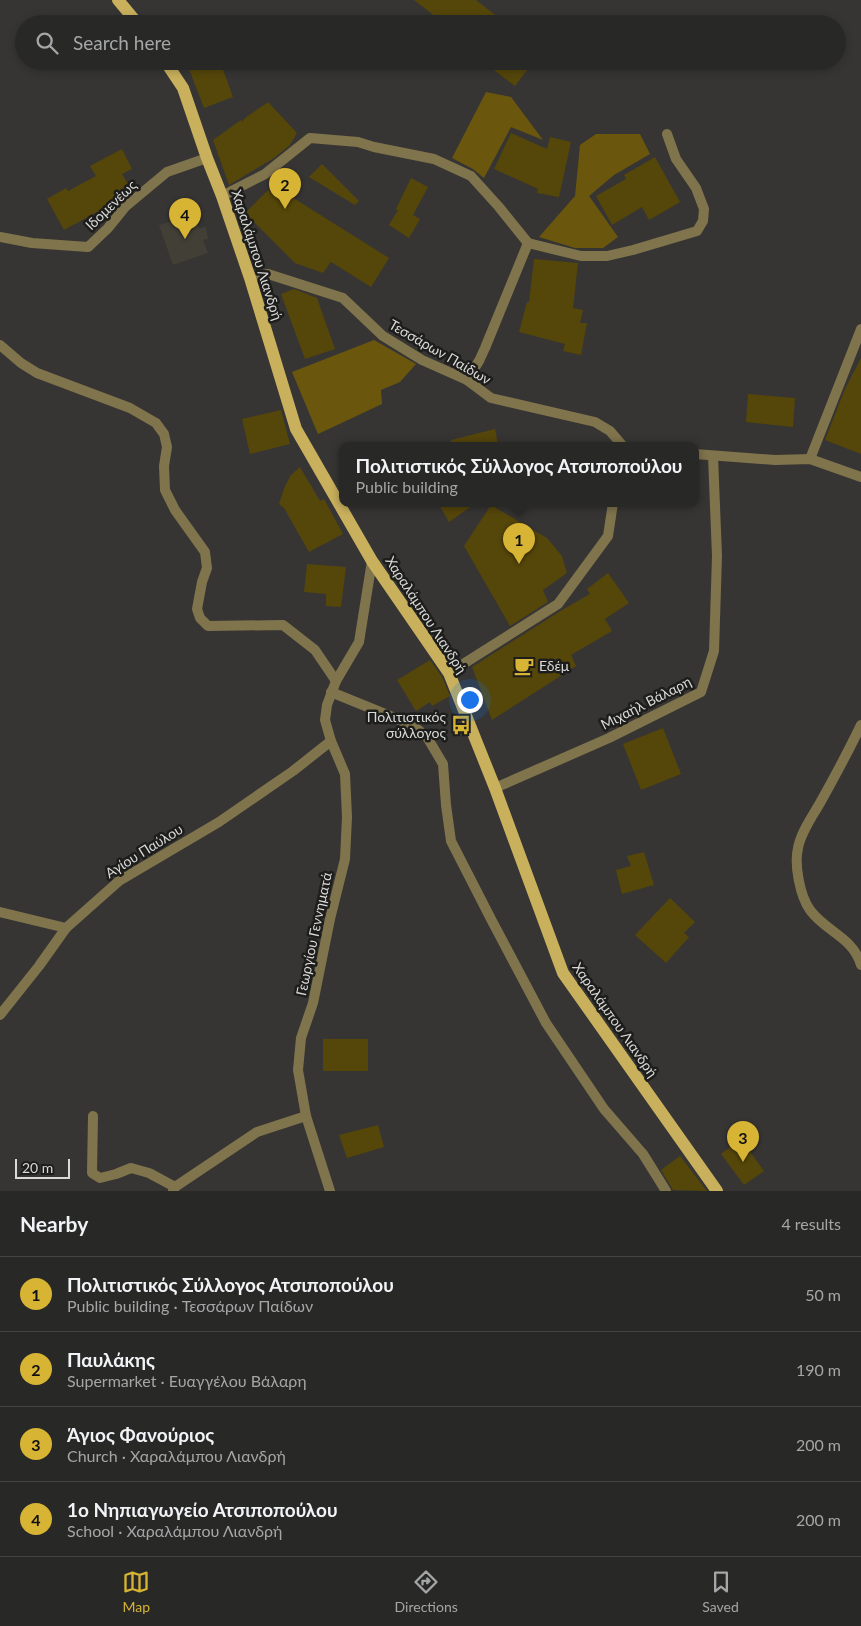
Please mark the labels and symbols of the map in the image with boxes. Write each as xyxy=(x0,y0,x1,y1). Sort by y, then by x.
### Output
pin: 2 xyxy=(269,168,301,209)
street label: Ιδομενέως xyxy=(82,176,140,233)
street label: Χαραλάμπου Λιανδρή xyxy=(228,187,287,322)
pin: 4 xyxy=(169,198,201,239)
street label: Τεσσάρων Παίδων xyxy=(386,315,494,388)
pin: 1 xyxy=(503,523,535,564)
street label: Χαραλάμπου Λιανδρή xyxy=(382,553,471,677)
cafe icon: Εδέμ xyxy=(513,655,535,677)
place label: Εδέμ xyxy=(539,657,570,674)
street label: Μιχαήλ Βάλαρη xyxy=(598,672,694,733)
your location xyxy=(457,687,483,713)
place label: Πολιτιστικός σύλλογος xyxy=(367,708,446,741)
bus stop icon: Πολιτιστικός σύλλογος xyxy=(450,714,472,736)
street label: Αγίου Παύλου xyxy=(102,820,186,881)
street label: Γεωργίου Γεννηματά xyxy=(292,870,335,997)
street label: Χαραλάμπου Λιανδρή xyxy=(569,959,661,1080)
pin: 3 xyxy=(727,1121,759,1162)
scale bar xyxy=(15,1156,70,1179)

